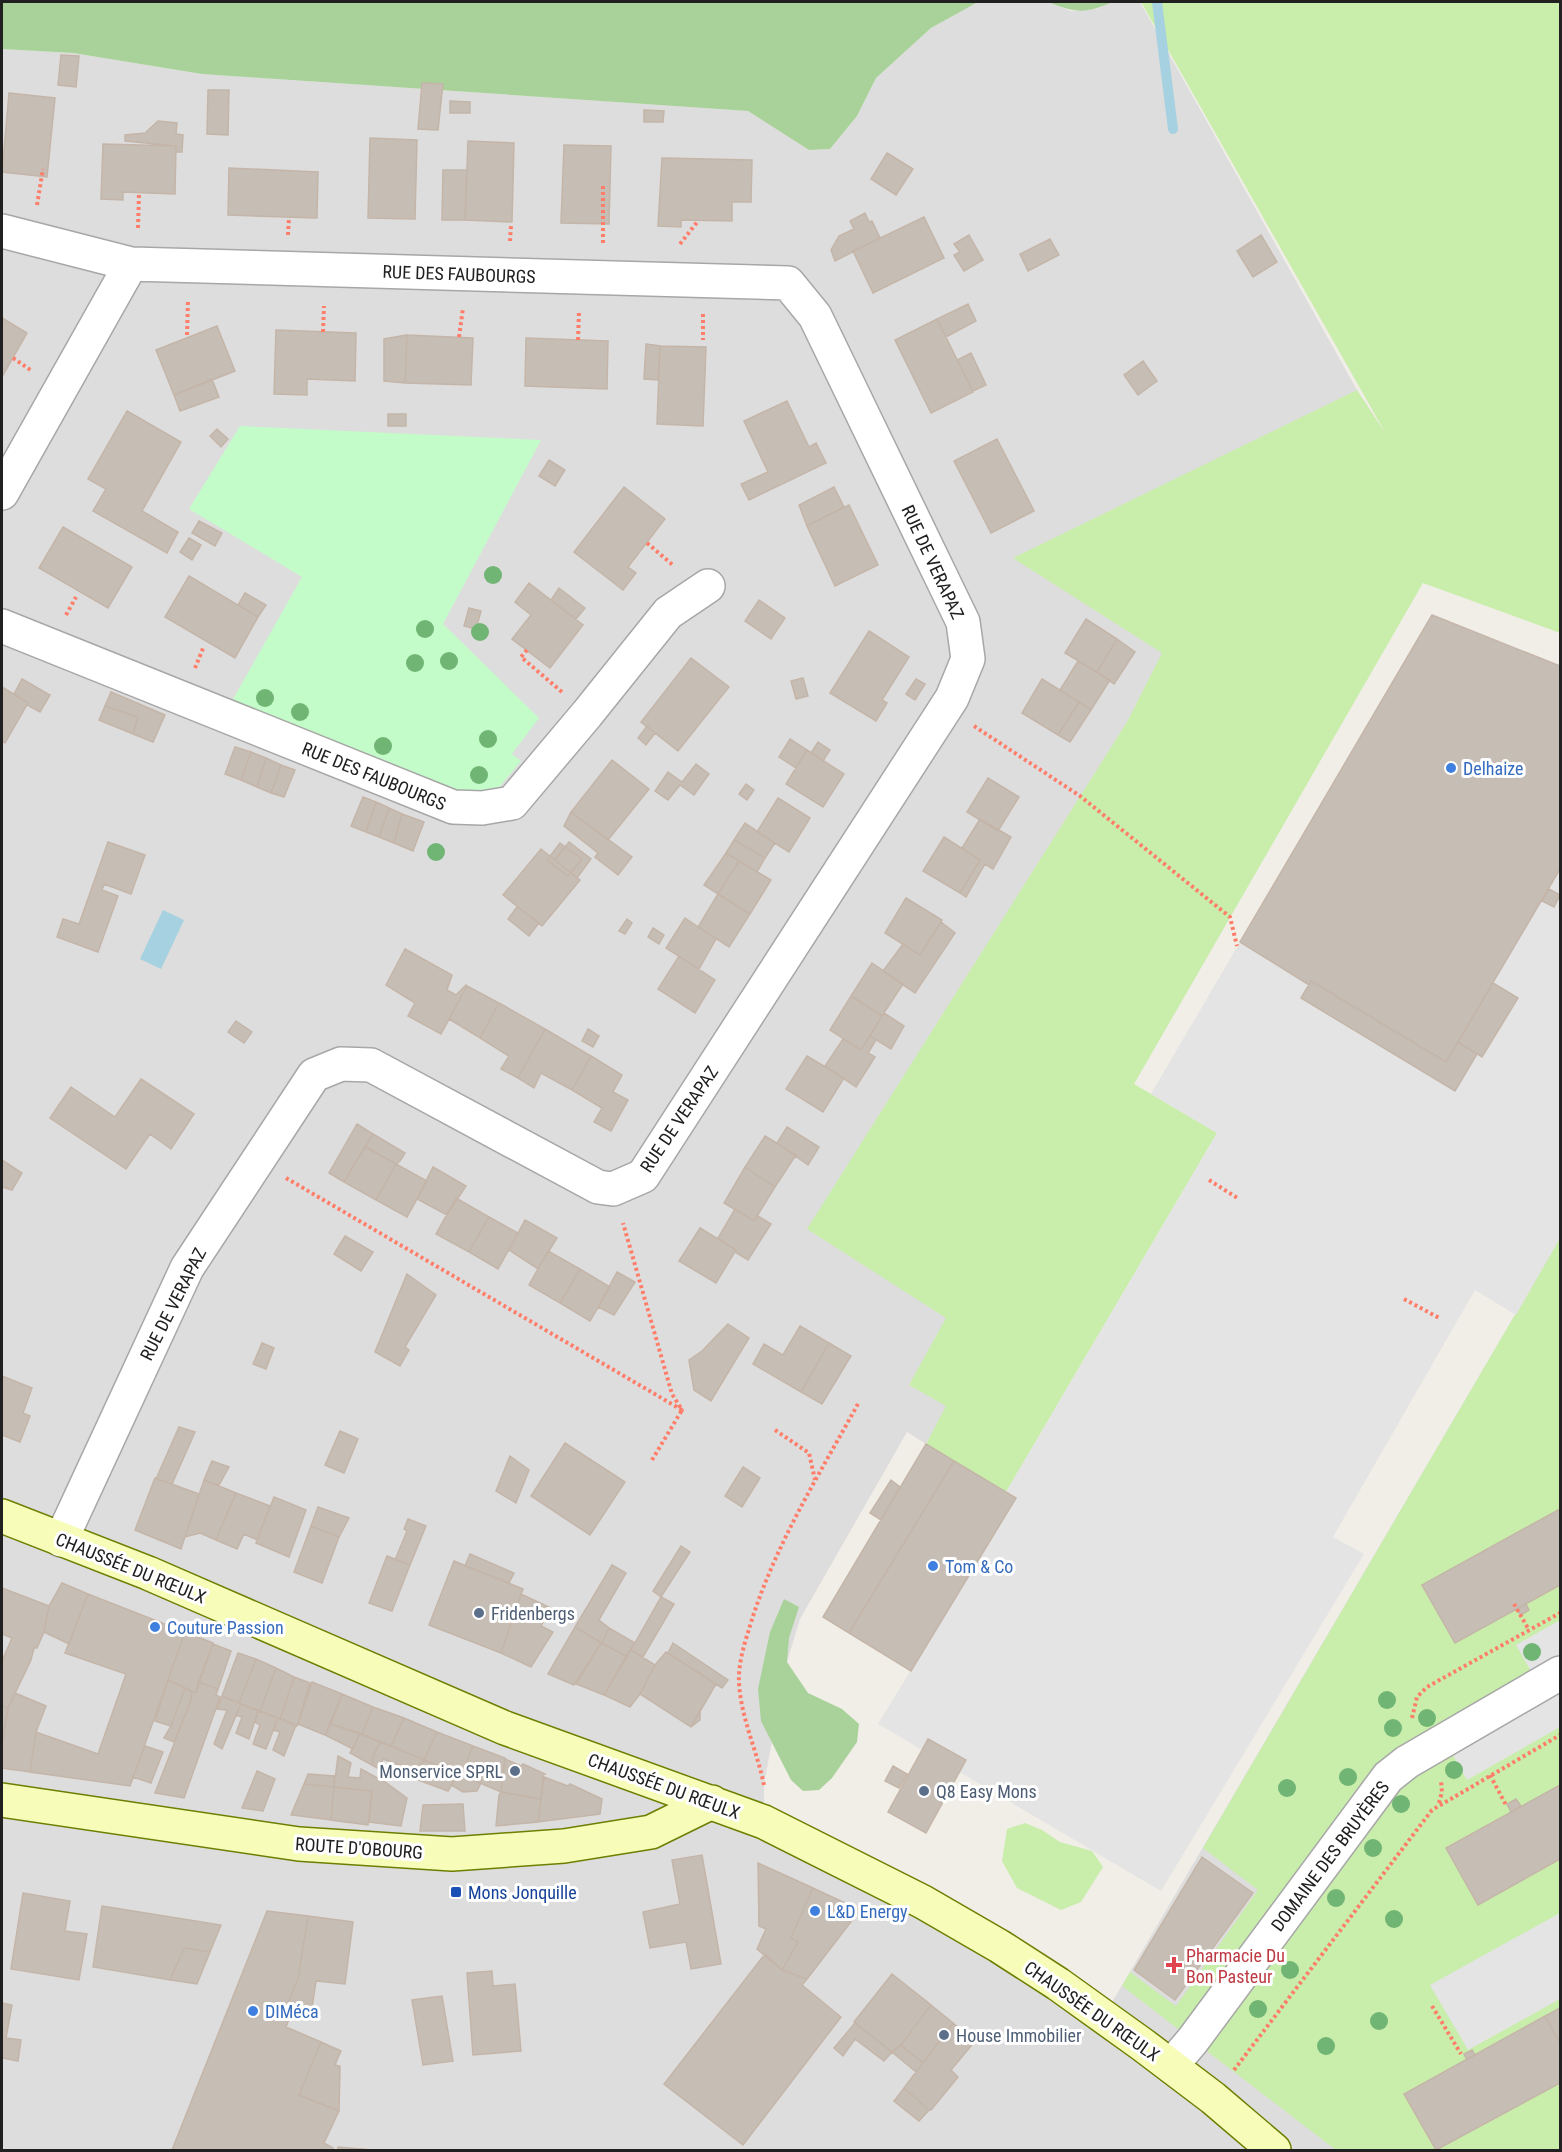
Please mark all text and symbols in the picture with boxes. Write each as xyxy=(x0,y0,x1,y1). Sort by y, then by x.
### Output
street label: RUE DES FAUBOURGS xyxy=(382,261,536,287)
street label: RUE DE VERAPAZ xyxy=(897,502,969,622)
street label: RUE DES FAUBOURGS xyxy=(299,738,449,814)
place label: Delhaize xyxy=(1463,758,1524,779)
marker: Delhaize xyxy=(1444,761,1458,775)
street label: RUE DE VERAPAZ xyxy=(636,1062,722,1176)
street label: RUE DE VERAPAZ xyxy=(136,1244,210,1364)
street label: CHAUSSÉE DU RŒULX xyxy=(53,1528,209,1608)
place label: Tom & Co xyxy=(945,1556,1013,1577)
marker: Tom & Co xyxy=(926,1559,940,1573)
place label: Fridenbergs xyxy=(491,1603,575,1624)
marker: Fridenbergs xyxy=(472,1606,486,1620)
place label: Couture Passion xyxy=(167,1617,284,1638)
marker: Couture Passion xyxy=(148,1620,162,1634)
street label: CHAUSSÉE DU RŒULX xyxy=(585,1749,743,1823)
place label: Monservice SPRL xyxy=(379,1761,503,1782)
marker: Monservice SPRL xyxy=(508,1764,522,1778)
street label: DOMAINE DES BRUYÈRES xyxy=(1267,1777,1393,1935)
place label: Q8 Easy Mons xyxy=(936,1781,1037,1802)
marker: Q8 Easy Mons xyxy=(917,1784,931,1798)
street label: ROUTE D'OBOURG xyxy=(294,1833,424,1863)
place label: Mons Jonquille xyxy=(468,1882,577,1903)
marker: Mons Jonquille xyxy=(449,1885,463,1899)
place label: L&D Energy xyxy=(827,1901,908,1922)
marker: L&D Energy xyxy=(808,1904,822,1918)
place label: Pharmacie Du Bon Pasteur xyxy=(1186,1945,1285,1987)
street label: CHAUSSÉE DU RŒULX xyxy=(1020,1956,1164,2066)
marker: Pharmacie Du Bon Pasteur xyxy=(1167,1958,1181,1972)
place label: DIMéca xyxy=(265,2001,319,2022)
marker: DIMéca xyxy=(246,2004,260,2018)
place label: House Immobilier xyxy=(956,2025,1082,2046)
marker: House Immobilier xyxy=(937,2028,951,2042)

